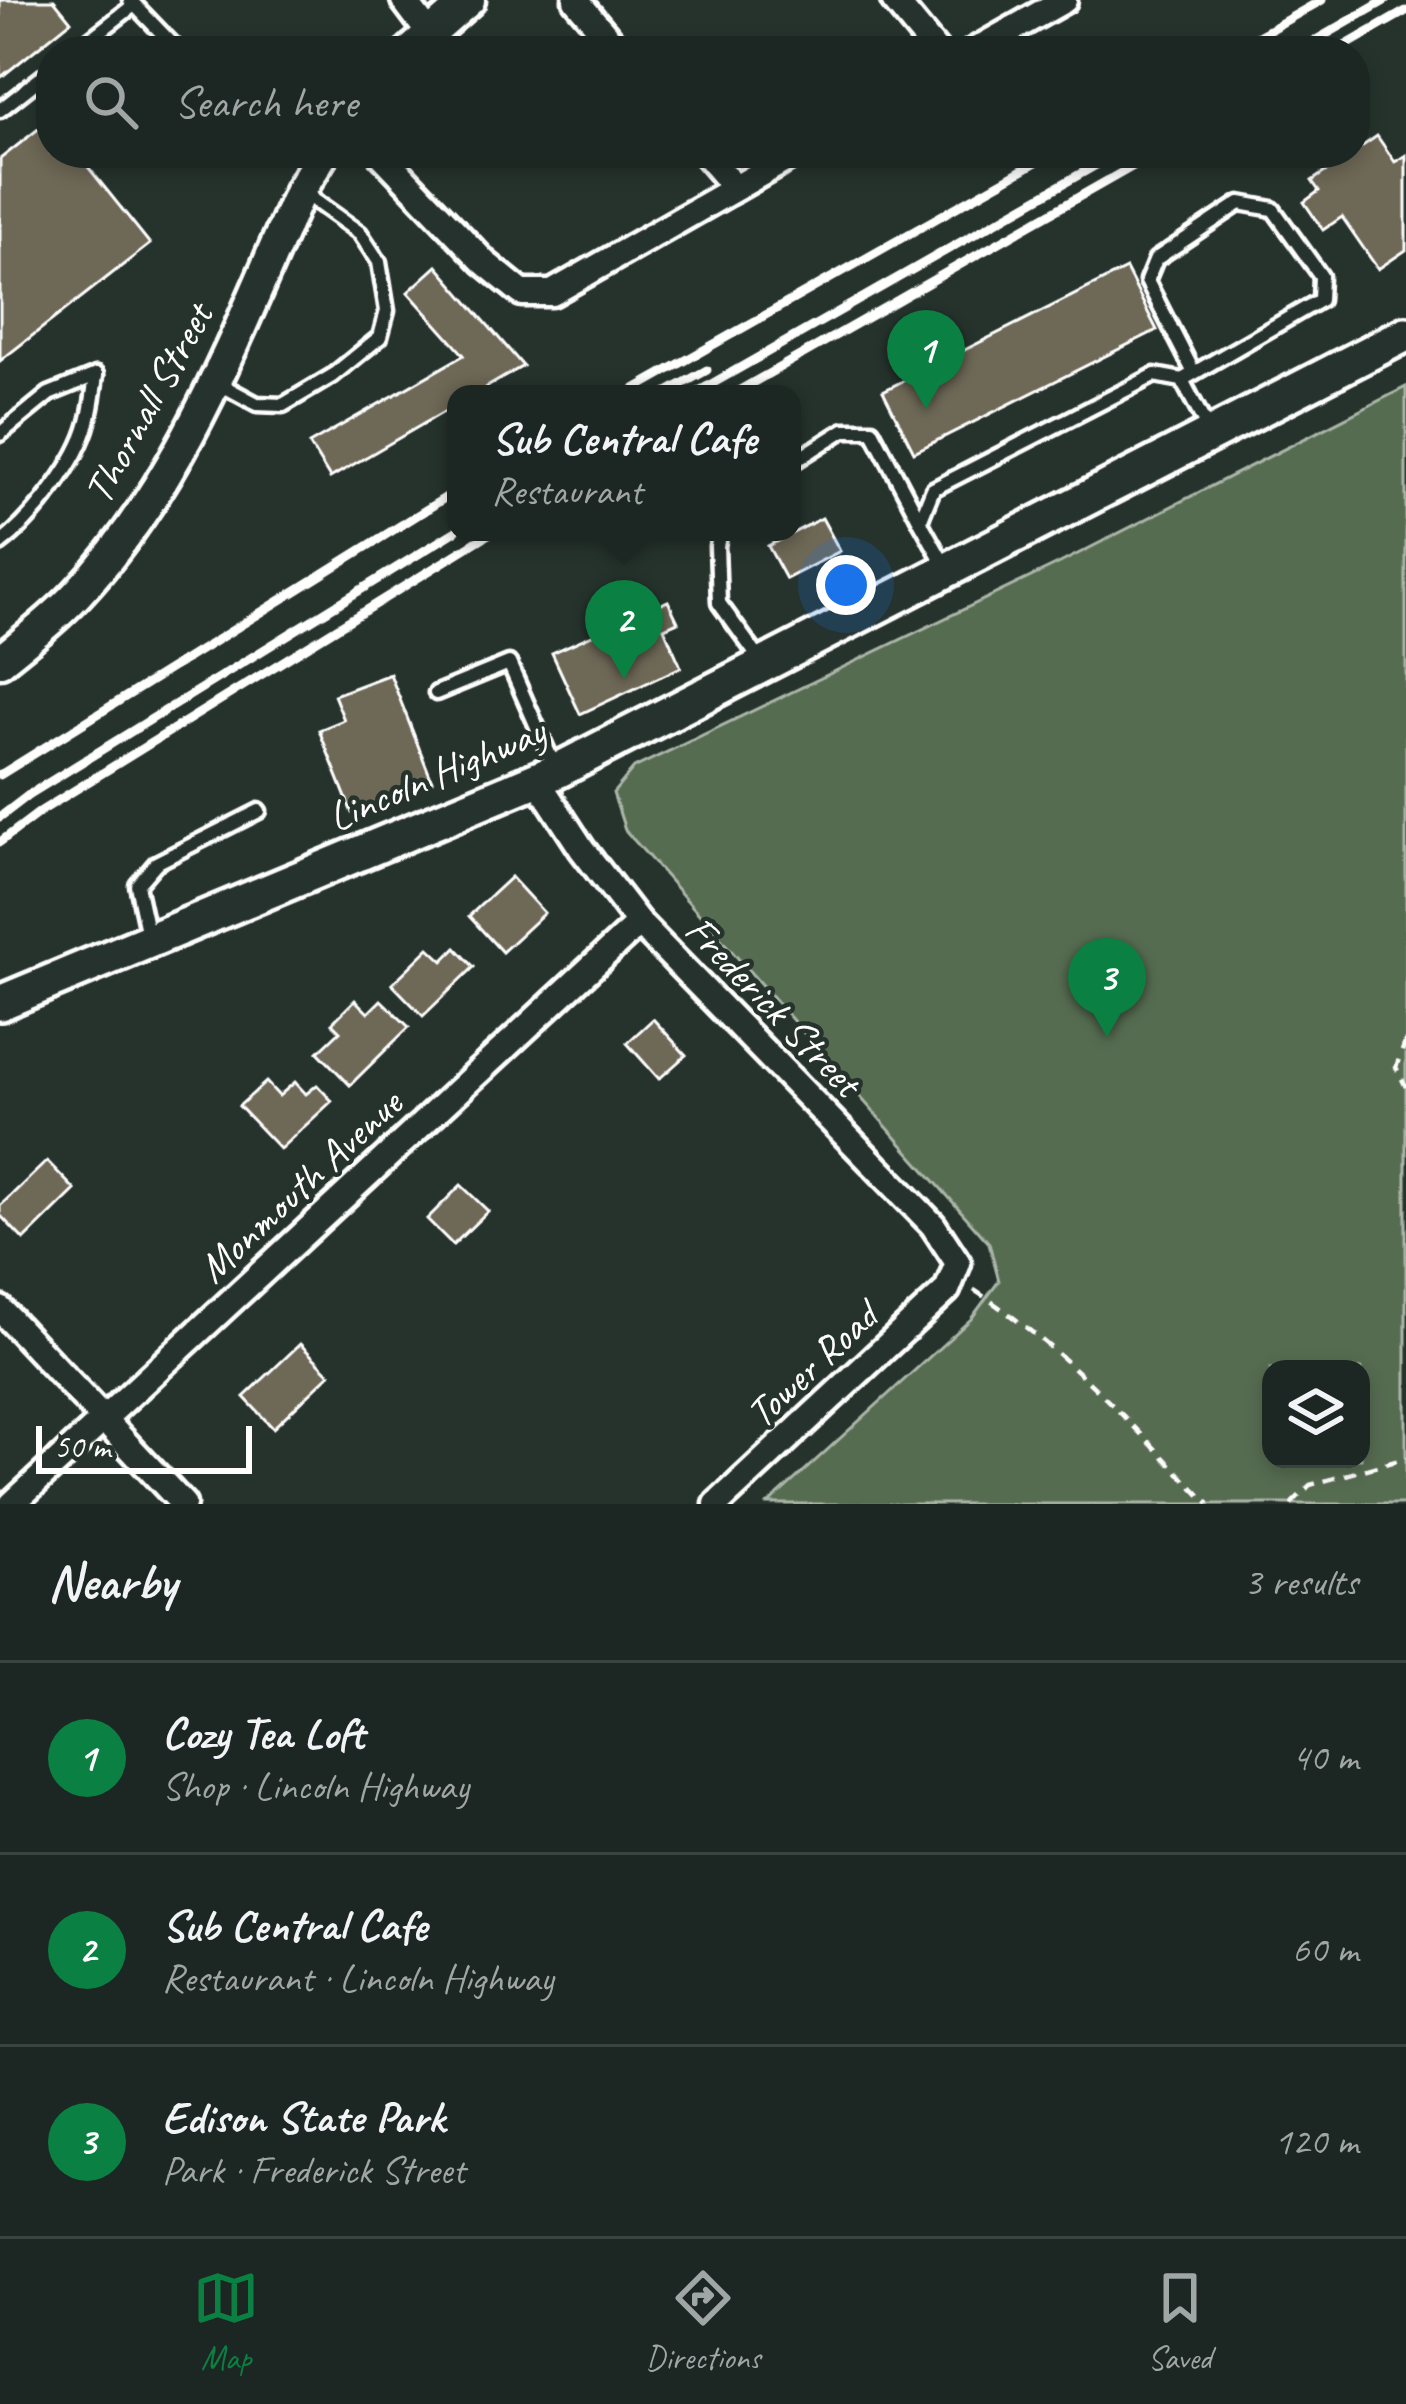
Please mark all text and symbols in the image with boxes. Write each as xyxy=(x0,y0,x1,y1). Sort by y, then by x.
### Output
search box xyxy=(36,36,1370,168)
icon: search xyxy=(78,69,144,135)
text: Search here xyxy=(174,74,357,131)
street label: Thornall Street xyxy=(72,291,227,513)
pin: 1 xyxy=(887,310,965,409)
popup xyxy=(447,385,801,541)
text: Sub Central Cafe xyxy=(491,410,757,467)
text: Restaurant xyxy=(491,467,642,516)
your location xyxy=(816,555,876,615)
pin: 2 xyxy=(585,580,663,679)
street label: Lincoln Highway xyxy=(320,704,556,844)
street label: Frederick Street xyxy=(673,904,875,1111)
pin: 3 xyxy=(1068,938,1146,1037)
street label: Monmouth Avenue xyxy=(187,1076,415,1294)
street label: Tower Road xyxy=(735,1287,893,1439)
map controls xyxy=(1262,1360,1370,1468)
button: layers xyxy=(1262,1360,1370,1468)
scale bar xyxy=(36,1420,252,1473)
text: 50 m xyxy=(54,1426,110,1468)
text: Nearby xyxy=(48,1550,176,1614)
text: 3 results xyxy=(1244,1558,1358,1607)
text: Cozy Tea Loft xyxy=(162,1705,365,1762)
text: 1 xyxy=(78,1733,96,1782)
text: 40 m xyxy=(1292,1733,1358,1782)
text: Shop · Lincoln Highway xyxy=(162,1762,469,1811)
text: Sub Central Cafe xyxy=(162,1897,427,1954)
text: 2 xyxy=(78,1925,96,1974)
text: 60 m xyxy=(1292,1925,1358,1974)
text: Restaurant · Lincoln Highway xyxy=(162,1954,553,2003)
text: Edison State Park xyxy=(162,2089,444,2146)
text: 3 xyxy=(78,2117,96,2166)
text: 120 m xyxy=(1274,2117,1358,2166)
text: Park · Frederick Street xyxy=(162,2146,465,2195)
tab: Map xyxy=(193,2265,259,2379)
tab: Directions xyxy=(646,2265,760,2379)
tab: Saved xyxy=(1147,2265,1213,2379)

